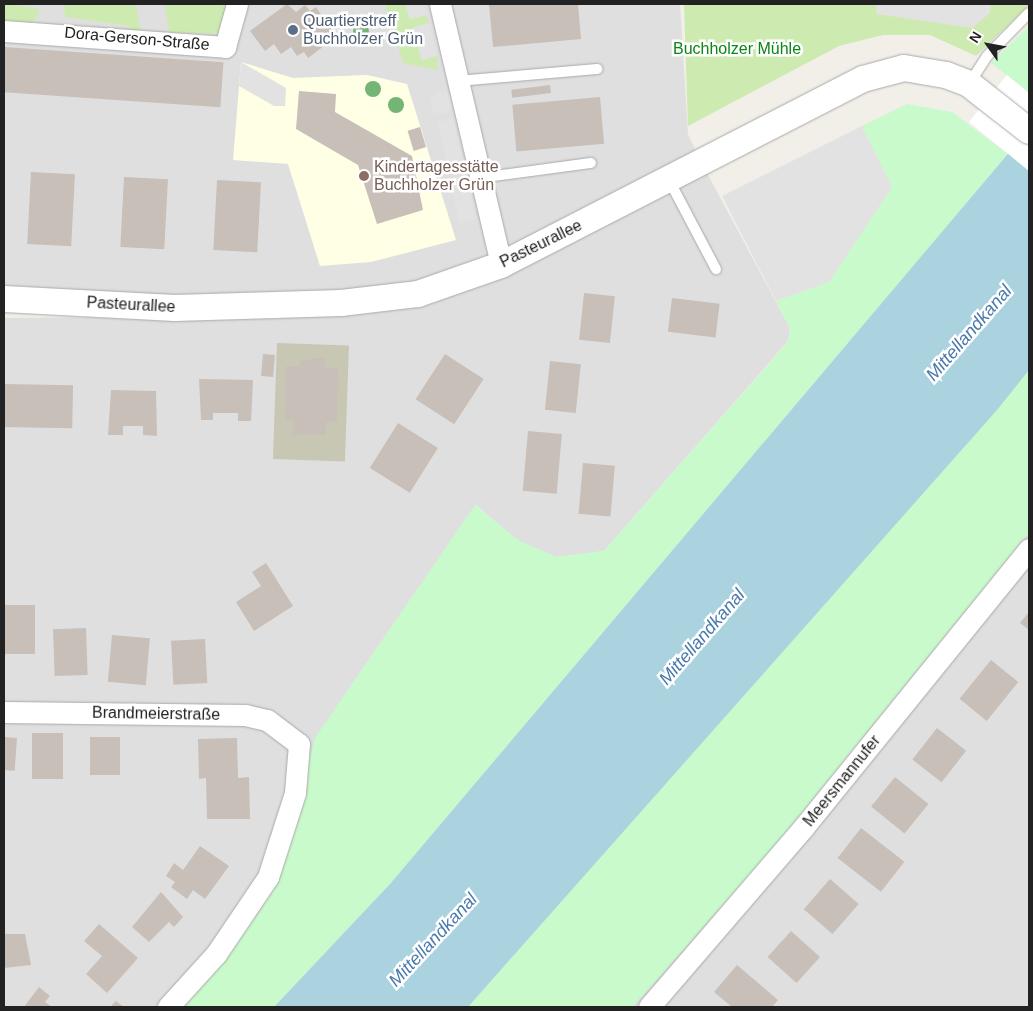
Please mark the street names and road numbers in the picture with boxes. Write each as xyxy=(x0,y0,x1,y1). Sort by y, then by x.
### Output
street label: Dora-Gerson-Straße xyxy=(64,23,210,55)
street label: Pasteurallee xyxy=(497,216,585,272)
street label: Pasteurallee xyxy=(86,293,176,317)
street label: Brandmeierstraße xyxy=(92,703,220,725)
street label: Meersmannufer xyxy=(799,731,885,831)

